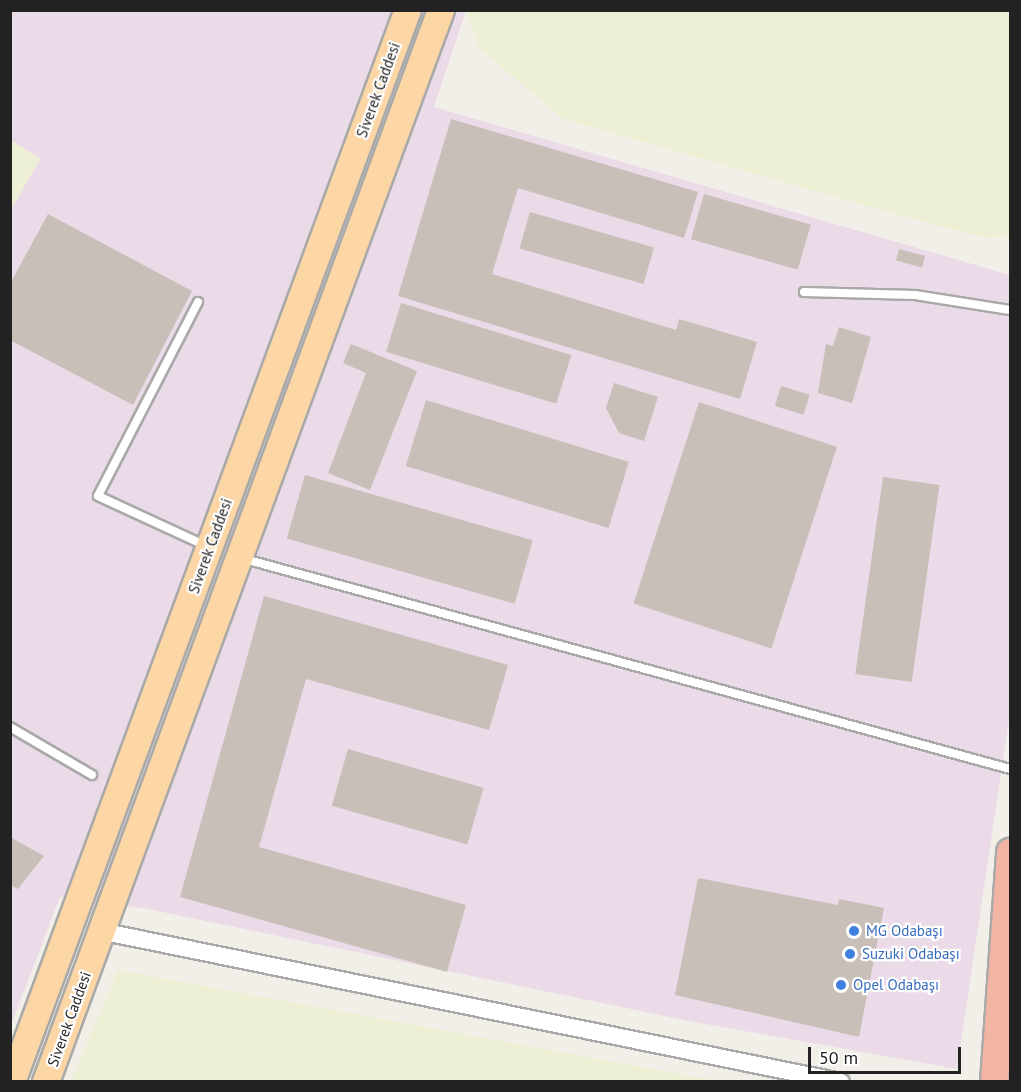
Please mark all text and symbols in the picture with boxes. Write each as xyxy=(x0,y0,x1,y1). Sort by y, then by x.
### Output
street label: Siverek Caddesi xyxy=(352,40,404,140)
street label: Siverek Caddesi xyxy=(184,496,236,596)
place label: MG Odabaşı xyxy=(866,922,943,940)
marker: MG Odabaşı xyxy=(847,924,861,938)
place label: Suzuki Odabaşı xyxy=(862,945,960,963)
marker: Suzuki Odabaşı xyxy=(843,947,857,961)
street label: Siverek Caddesi xyxy=(43,969,95,1069)
place label: Opel Odabaşı xyxy=(853,976,939,994)
marker: Opel Odabaşı xyxy=(834,978,848,992)
scale bar xyxy=(811,1035,964,1073)
text: 50 m xyxy=(819,1046,858,1069)

